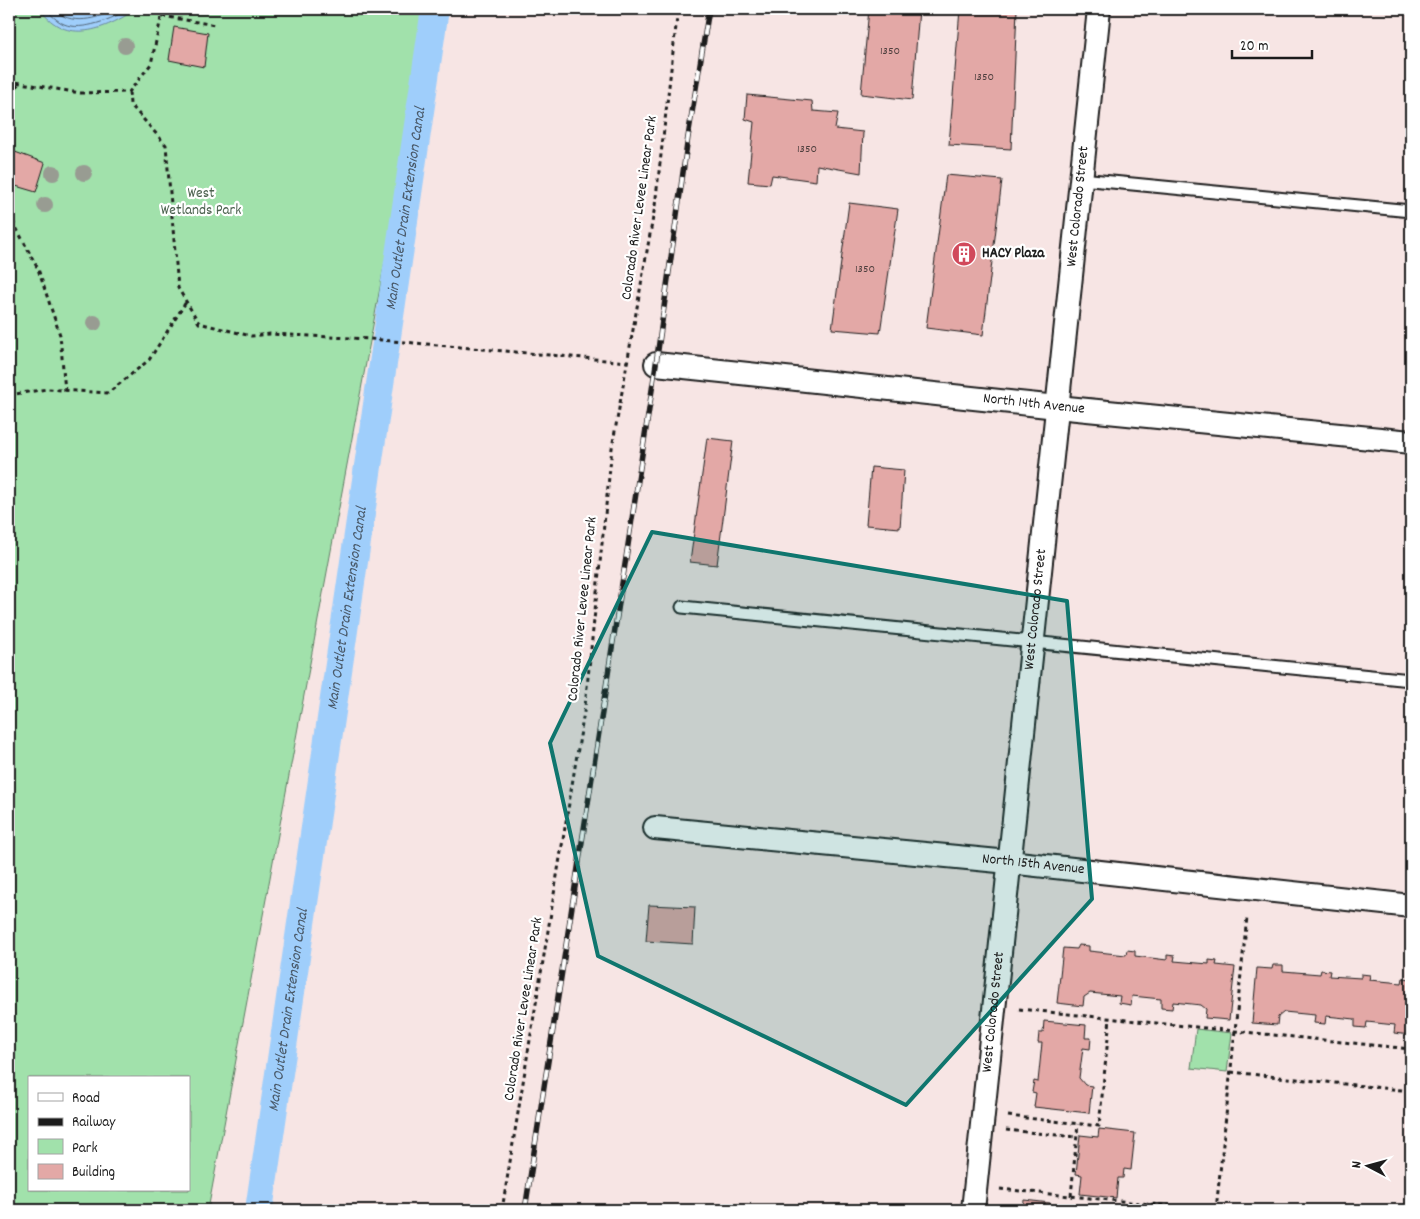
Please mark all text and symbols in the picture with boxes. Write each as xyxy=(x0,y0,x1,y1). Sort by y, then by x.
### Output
scale bar xyxy=(1232,28,1312,60)
text: 20 m xyxy=(1240,36,1268,58)
house number: 1350 xyxy=(880,43,900,60)
house number: 1350 xyxy=(974,69,994,86)
water label: Main Outlet Drain Extension Canal xyxy=(380,105,432,312)
street label: Colorado River Levee Linear Park xyxy=(616,115,664,301)
house number: 1350 xyxy=(797,141,817,158)
street label: West Colorado Street xyxy=(1061,145,1096,268)
park label: West Wetlands Park xyxy=(161,183,241,222)
building icon: HACY Plaza xyxy=(951,241,977,267)
place label: HACY Plaza xyxy=(982,243,1045,265)
house number: 1350 xyxy=(855,261,875,278)
street label: North 14th Avenue xyxy=(982,388,1086,421)
water label: Main Outlet Drain Extension Canal xyxy=(321,504,374,711)
street label: Colorado River Levee Linear Park xyxy=(562,516,604,702)
street label: West Colorado Street xyxy=(1019,547,1053,671)
street label: North 15th Avenue xyxy=(981,848,1086,881)
water label: Main Outlet Drain Extension Canal xyxy=(262,906,315,1113)
street label: Colorado River Levee Linear Park xyxy=(499,916,549,1102)
street label: West Colorado Street xyxy=(976,950,1011,1074)
legend xyxy=(28,1076,190,1192)
text: Road xyxy=(72,1088,100,1110)
text: Railway xyxy=(72,1112,116,1134)
text: Park xyxy=(72,1138,98,1160)
north arrow xyxy=(1342,1142,1392,1192)
text: N xyxy=(1347,1160,1367,1169)
text: Building xyxy=(72,1162,115,1184)

